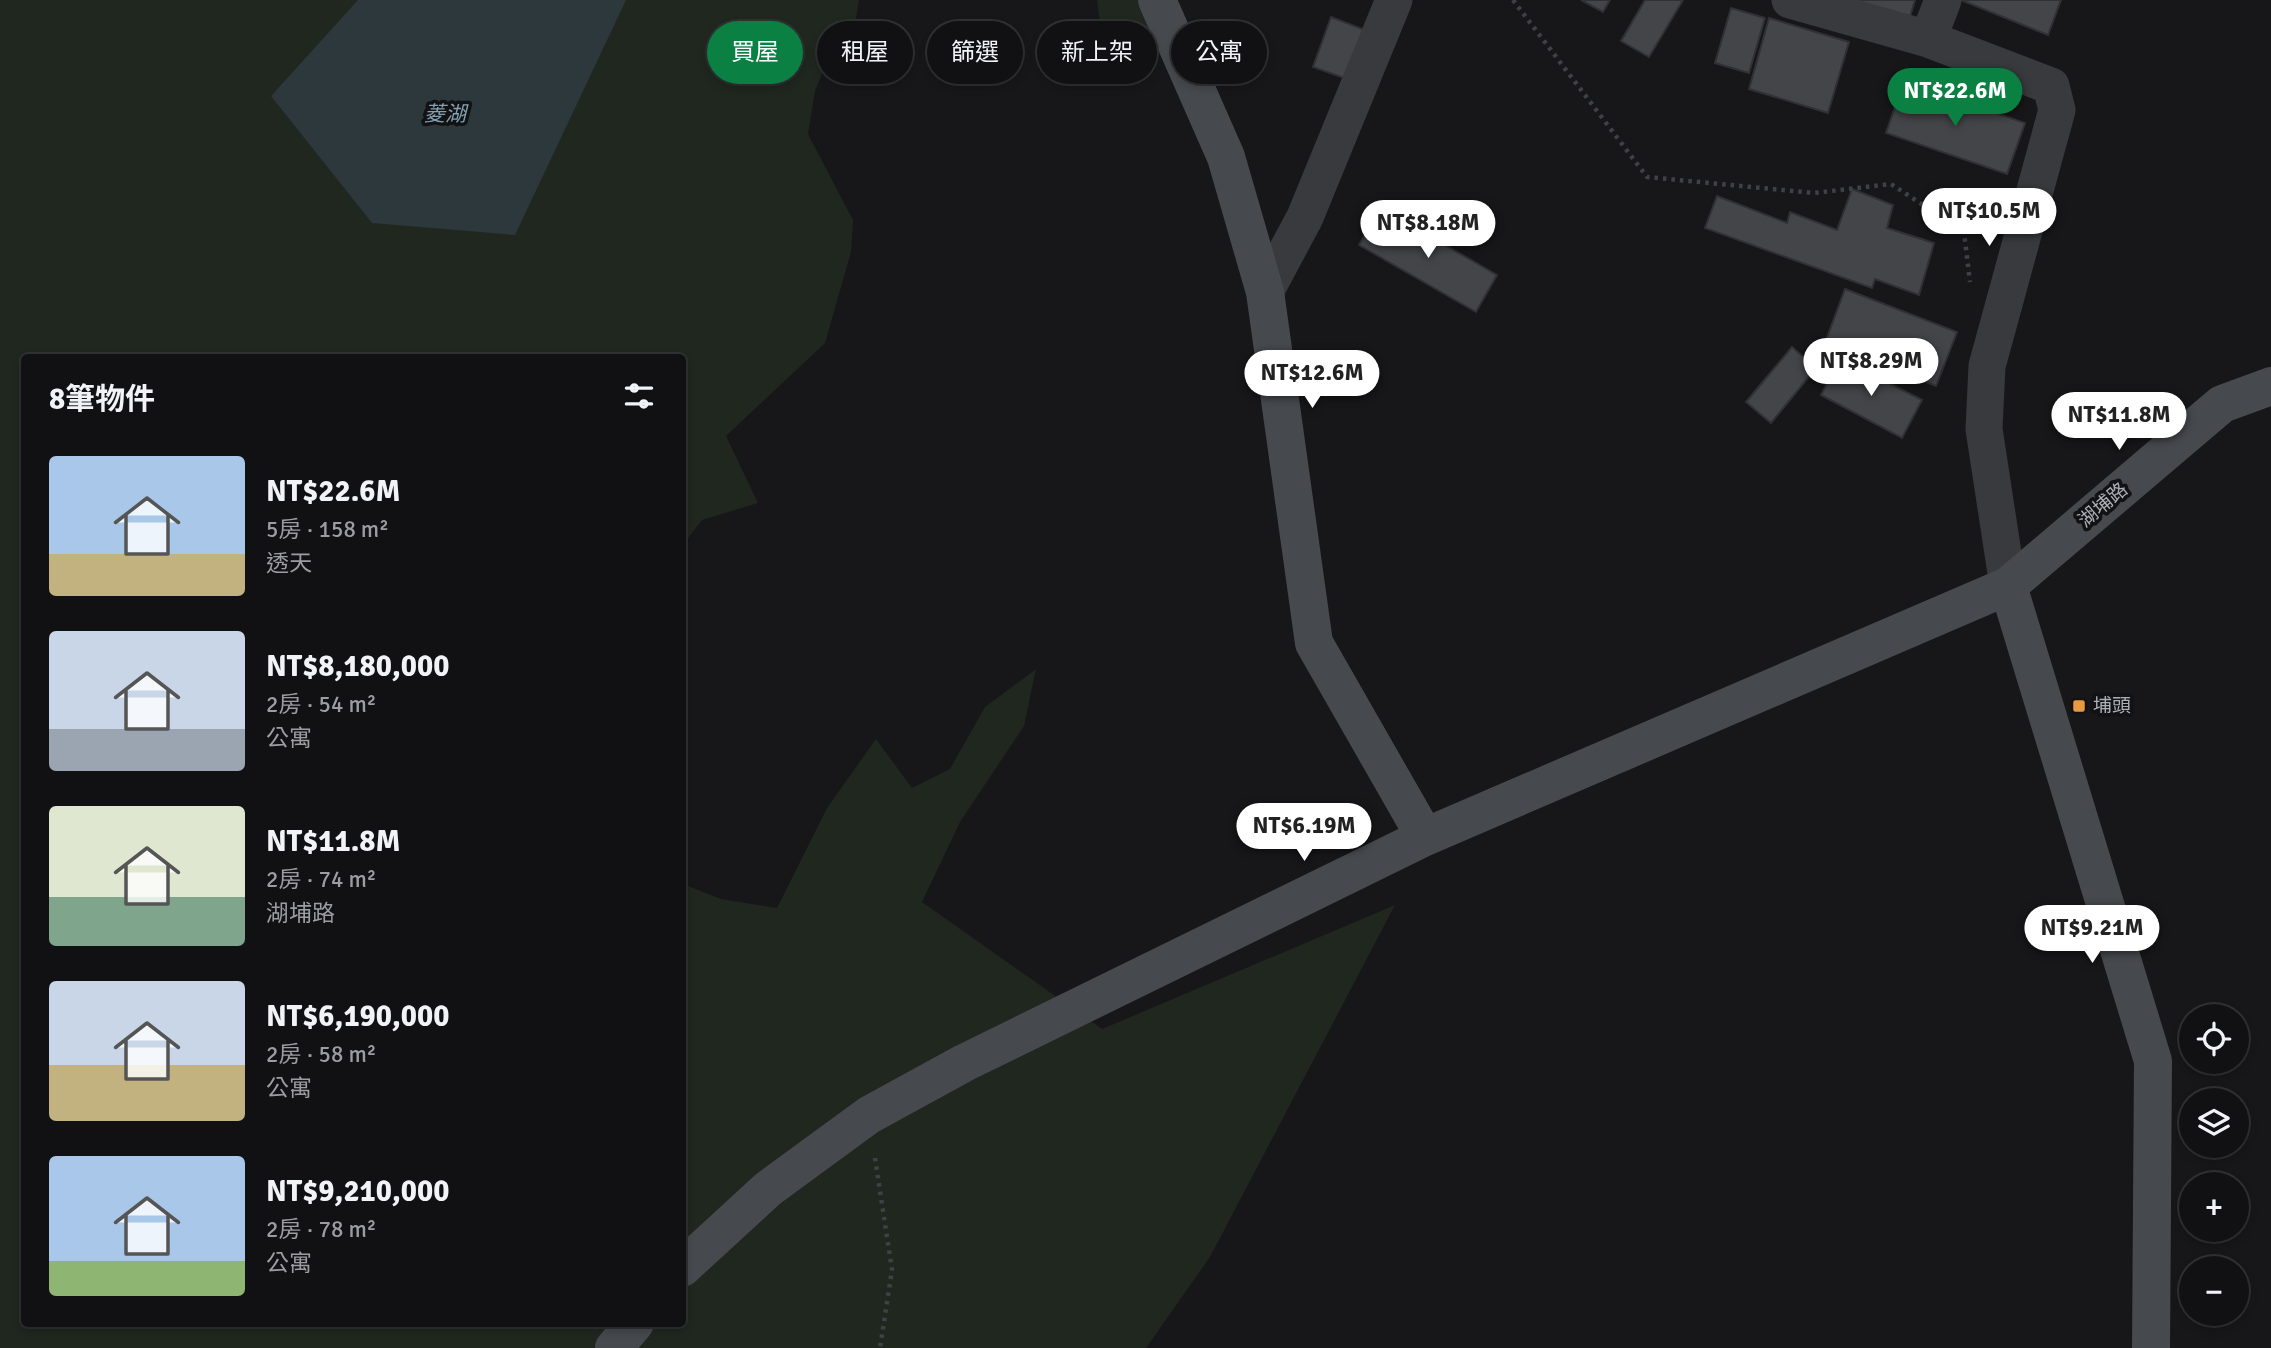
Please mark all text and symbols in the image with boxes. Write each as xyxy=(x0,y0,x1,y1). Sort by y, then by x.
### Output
chip: 買屋 xyxy=(707,21,803,84)
chip: 租屋 xyxy=(817,21,913,84)
chip: 篩選 xyxy=(927,21,1023,84)
chip: 新上架 xyxy=(1037,21,1157,84)
chip: 公寓 xyxy=(1171,21,1267,84)
pin: NT$22.6M xyxy=(1883,68,2027,128)
text: NT$22.6M xyxy=(1903,76,2007,105)
water label: 菱湖 xyxy=(424,101,469,127)
pin: NT$10.5M xyxy=(1917,188,2061,248)
text: NT$10.5M xyxy=(1937,196,2041,225)
pin: NT$8.18M xyxy=(1356,201,1500,260)
text: NT$8.18M xyxy=(1376,208,1480,237)
pin: NT$8.29M xyxy=(1799,338,1943,398)
text: NT$8.29M xyxy=(1819,346,1923,375)
pin: NT$12.6M xyxy=(1240,350,1384,410)
text: NT$12.6M xyxy=(1260,358,1364,387)
icon: filters xyxy=(620,377,658,415)
text: 8筆物件 xyxy=(49,381,155,418)
pin: NT$11.8M xyxy=(2047,392,2191,452)
text: NT$11.8M xyxy=(2067,400,2171,429)
text: NT$22.6M xyxy=(266,473,401,510)
street label: 湖埔路 xyxy=(2073,477,2133,533)
icon: home xyxy=(105,484,189,568)
text: 5房 · 158 m² xyxy=(266,515,389,544)
text: 透天 xyxy=(266,549,312,578)
text: NT$8,180,000 xyxy=(266,648,449,685)
icon: home xyxy=(105,659,189,743)
text: 2房 · 54 m² xyxy=(266,690,376,719)
place label: 埔頭 xyxy=(2093,694,2131,718)
marker: 埔頭 xyxy=(2071,698,2087,714)
text: 公寓 xyxy=(266,724,312,753)
pin: NT$6.19M xyxy=(1232,804,1376,863)
text: NT$6.19M xyxy=(1252,811,1356,840)
text: NT$11.8M xyxy=(266,823,401,860)
icon: home xyxy=(105,834,189,918)
text: 2房 · 74 m² xyxy=(266,865,376,894)
text: 湖埔路 xyxy=(266,899,335,928)
pin: NT$9.21M xyxy=(2020,906,2164,965)
text: NT$9.21M xyxy=(2040,913,2144,942)
text: NT$6,190,000 xyxy=(266,998,449,1035)
map controls xyxy=(2179,1004,2249,1326)
button: locate xyxy=(2179,1004,2249,1074)
icon: home xyxy=(105,1009,189,1093)
text: 2房 · 58 m² xyxy=(266,1040,376,1069)
text: 公寓 xyxy=(266,1074,312,1103)
button: layers xyxy=(2179,1088,2249,1158)
button: + xyxy=(2179,1172,2249,1242)
text: NT$9,210,000 xyxy=(266,1173,449,1210)
icon: home xyxy=(105,1184,189,1268)
text: 2房 · 78 m² xyxy=(266,1215,376,1244)
text: 公寓 xyxy=(266,1249,312,1278)
button: − xyxy=(2179,1256,2249,1326)

